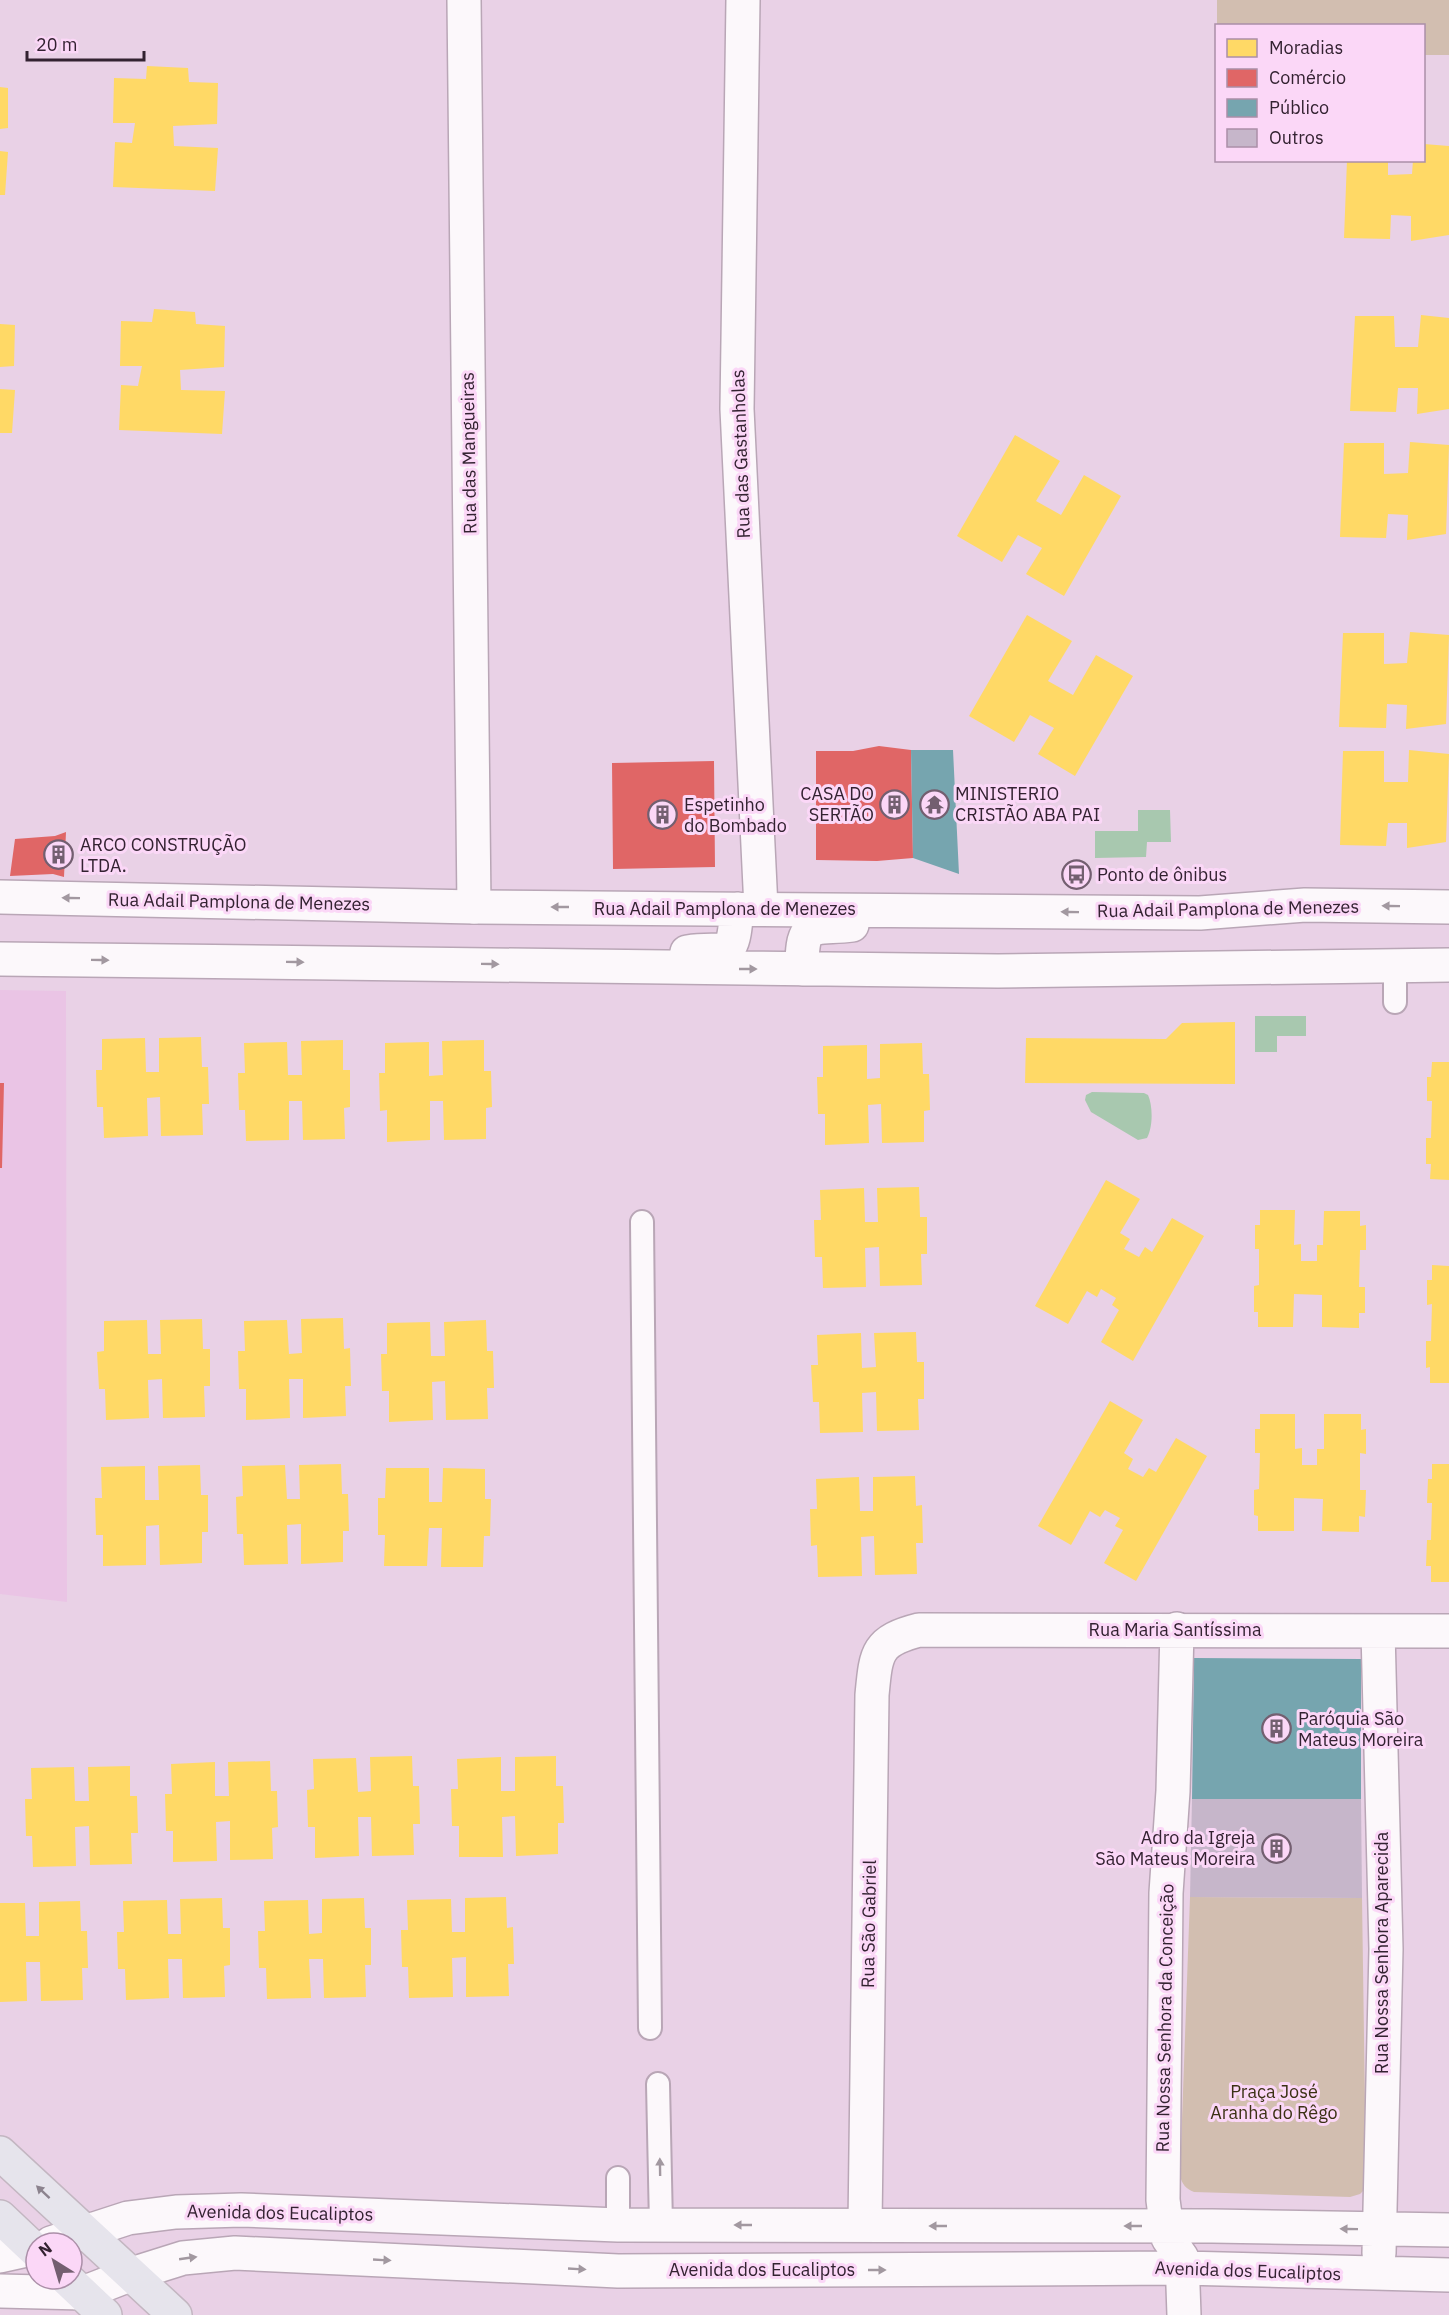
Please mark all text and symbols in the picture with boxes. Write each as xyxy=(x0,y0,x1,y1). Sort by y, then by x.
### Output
scale bar xyxy=(27,24,144,62)
legend xyxy=(1215,24,1425,162)
text: 20 m xyxy=(36,33,78,56)
text: Moradias xyxy=(1269,36,1343,59)
text: Comércio xyxy=(1269,66,1346,89)
text: Público xyxy=(1269,96,1329,119)
text: Outros xyxy=(1269,126,1324,149)
street label: Rua das Gastanholas xyxy=(726,369,755,539)
street label: Rua das Mangueiras xyxy=(456,372,481,534)
place label: CASA DO SERTÃO xyxy=(800,782,874,826)
place label: MINISTERIO CRISTÃO ABA PAI xyxy=(955,782,1100,826)
building icon: CASA DO SERTÃO xyxy=(879,788,911,820)
temple icon: MINISTERIO CRISTÃO ABA PAI xyxy=(918,788,950,820)
place label: Espetinho do Bombado xyxy=(684,793,787,837)
building icon: Espetinho do Bombado xyxy=(647,799,679,831)
place label: ARCO CONSTRUÇÃO LTDA. xyxy=(80,833,246,877)
building icon: ARCO CONSTRUÇÃO LTDA. xyxy=(43,839,75,871)
bus stop icon: Ponto de ônibus xyxy=(1060,859,1092,891)
place label: Ponto de ônibus xyxy=(1097,863,1227,886)
street label: Rua Adail Pamplona de Menezes xyxy=(108,888,370,915)
one-way arrow xyxy=(61,894,80,903)
street label: Rua Adail Pamplona de Menezes xyxy=(1097,895,1359,922)
street label: Rua Adail Pamplona de Menezes xyxy=(594,897,856,920)
one-way arrow xyxy=(550,902,569,912)
one-way arrow xyxy=(1381,902,1400,911)
one-way arrow xyxy=(1060,907,1079,917)
one-way arrow xyxy=(91,955,110,965)
one-way arrow xyxy=(286,957,305,967)
one-way arrow xyxy=(481,959,500,969)
one-way arrow xyxy=(739,964,758,974)
street label: Rua Maria Santíssima xyxy=(1088,1618,1262,1641)
place label: Paróquia São Mateus Moreira xyxy=(1298,1707,1424,1751)
building icon: Paróquia São Mateus Moreira xyxy=(1261,1713,1293,1745)
place label: Adro da Igreja São Mateus Moreira xyxy=(1095,1826,1255,1870)
street label: Rua Nossa Senhora Aparecida xyxy=(1370,1831,1393,2074)
building icon: Adro da Igreja São Mateus Moreira xyxy=(1260,1832,1292,1864)
street label: Rua São Gabriel xyxy=(856,1859,881,1988)
street label: Rua Nossa Senhora da Conceição xyxy=(1151,1883,1178,2153)
park label: Praça José Aranha do Rêgo xyxy=(1210,2080,1338,2124)
one-way arrow xyxy=(655,2157,664,2176)
one-way arrow xyxy=(35,2185,50,2199)
street label: Avenida dos Eucaliptos xyxy=(187,2199,373,2226)
one-way arrow xyxy=(733,2220,752,2230)
one-way arrow xyxy=(928,2221,947,2231)
one-way arrow xyxy=(1123,2221,1142,2231)
one-way arrow xyxy=(1339,2225,1358,2234)
north arrow xyxy=(24,2231,84,2291)
text: N xyxy=(34,2238,56,2260)
one-way arrow xyxy=(178,2253,197,2262)
one-way arrow xyxy=(373,2255,392,2264)
street label: Avenida dos Eucaliptos xyxy=(1154,2256,1342,2285)
street label: Avenida dos Eucaliptos xyxy=(669,2258,855,2281)
one-way arrow xyxy=(568,2265,587,2274)
one-way arrow xyxy=(868,2265,887,2275)

